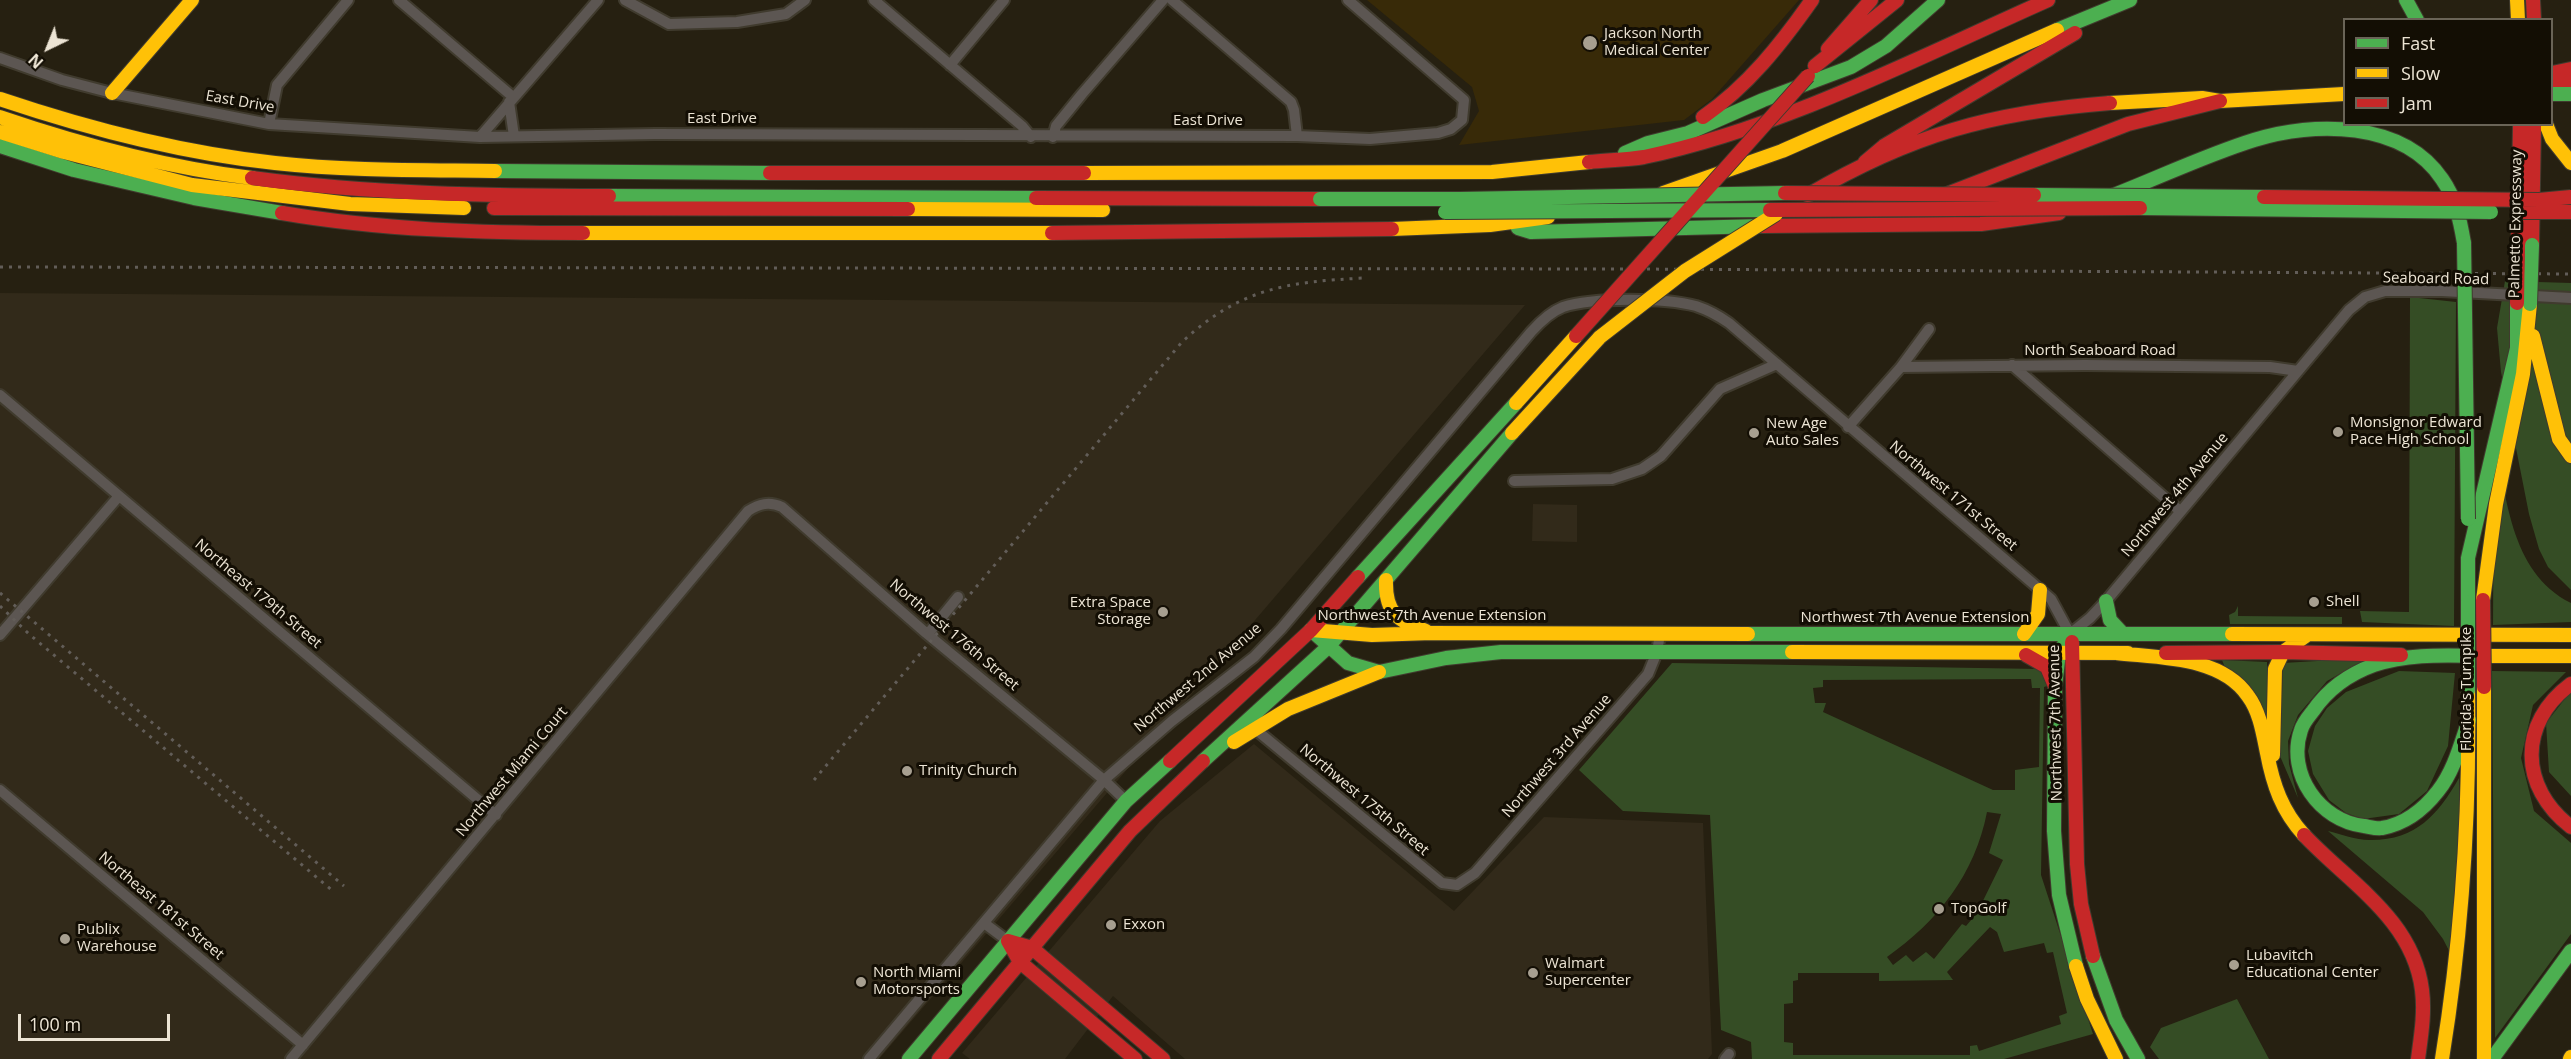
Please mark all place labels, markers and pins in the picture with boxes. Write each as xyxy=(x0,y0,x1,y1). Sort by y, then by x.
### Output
place label: Jackson North Medical Center xyxy=(1604,25,1709,60)
marker: Jackson North Medical Center xyxy=(1581,34,1599,52)
place label: Monsignor Edward Pace High School xyxy=(2350,414,2482,449)
place label: New Age Auto Sales xyxy=(1766,415,1839,450)
marker: Monsignor Edward Pace High School xyxy=(2331,425,2345,439)
marker: New Age Auto Sales xyxy=(1747,426,1761,440)
place label: Shell xyxy=(2326,593,2359,611)
place label: Extra Space Storage xyxy=(1070,594,1151,629)
marker: Shell xyxy=(2307,595,2321,609)
marker: Extra Space Storage xyxy=(1156,605,1170,619)
place label: Trinity Church xyxy=(919,762,1017,780)
marker: Trinity Church xyxy=(900,764,914,778)
place label: TopGolf xyxy=(1951,900,2006,918)
marker: TopGolf xyxy=(1932,902,1946,916)
place label: Exxon xyxy=(1123,916,1165,934)
marker: Exxon xyxy=(1104,918,1118,932)
place label: Publix Warehouse xyxy=(77,921,157,956)
marker: Publix Warehouse xyxy=(58,932,72,946)
place label: Lubavitch Educational Center xyxy=(2246,947,2379,982)
place label: Walmart Supercenter xyxy=(1545,955,1631,990)
marker: Lubavitch Educational Center xyxy=(2227,958,2241,972)
place label: North Miami Motorsports xyxy=(873,964,961,999)
marker: Walmart Supercenter xyxy=(1526,966,1540,980)
marker: North Miami Motorsports xyxy=(854,975,868,989)

